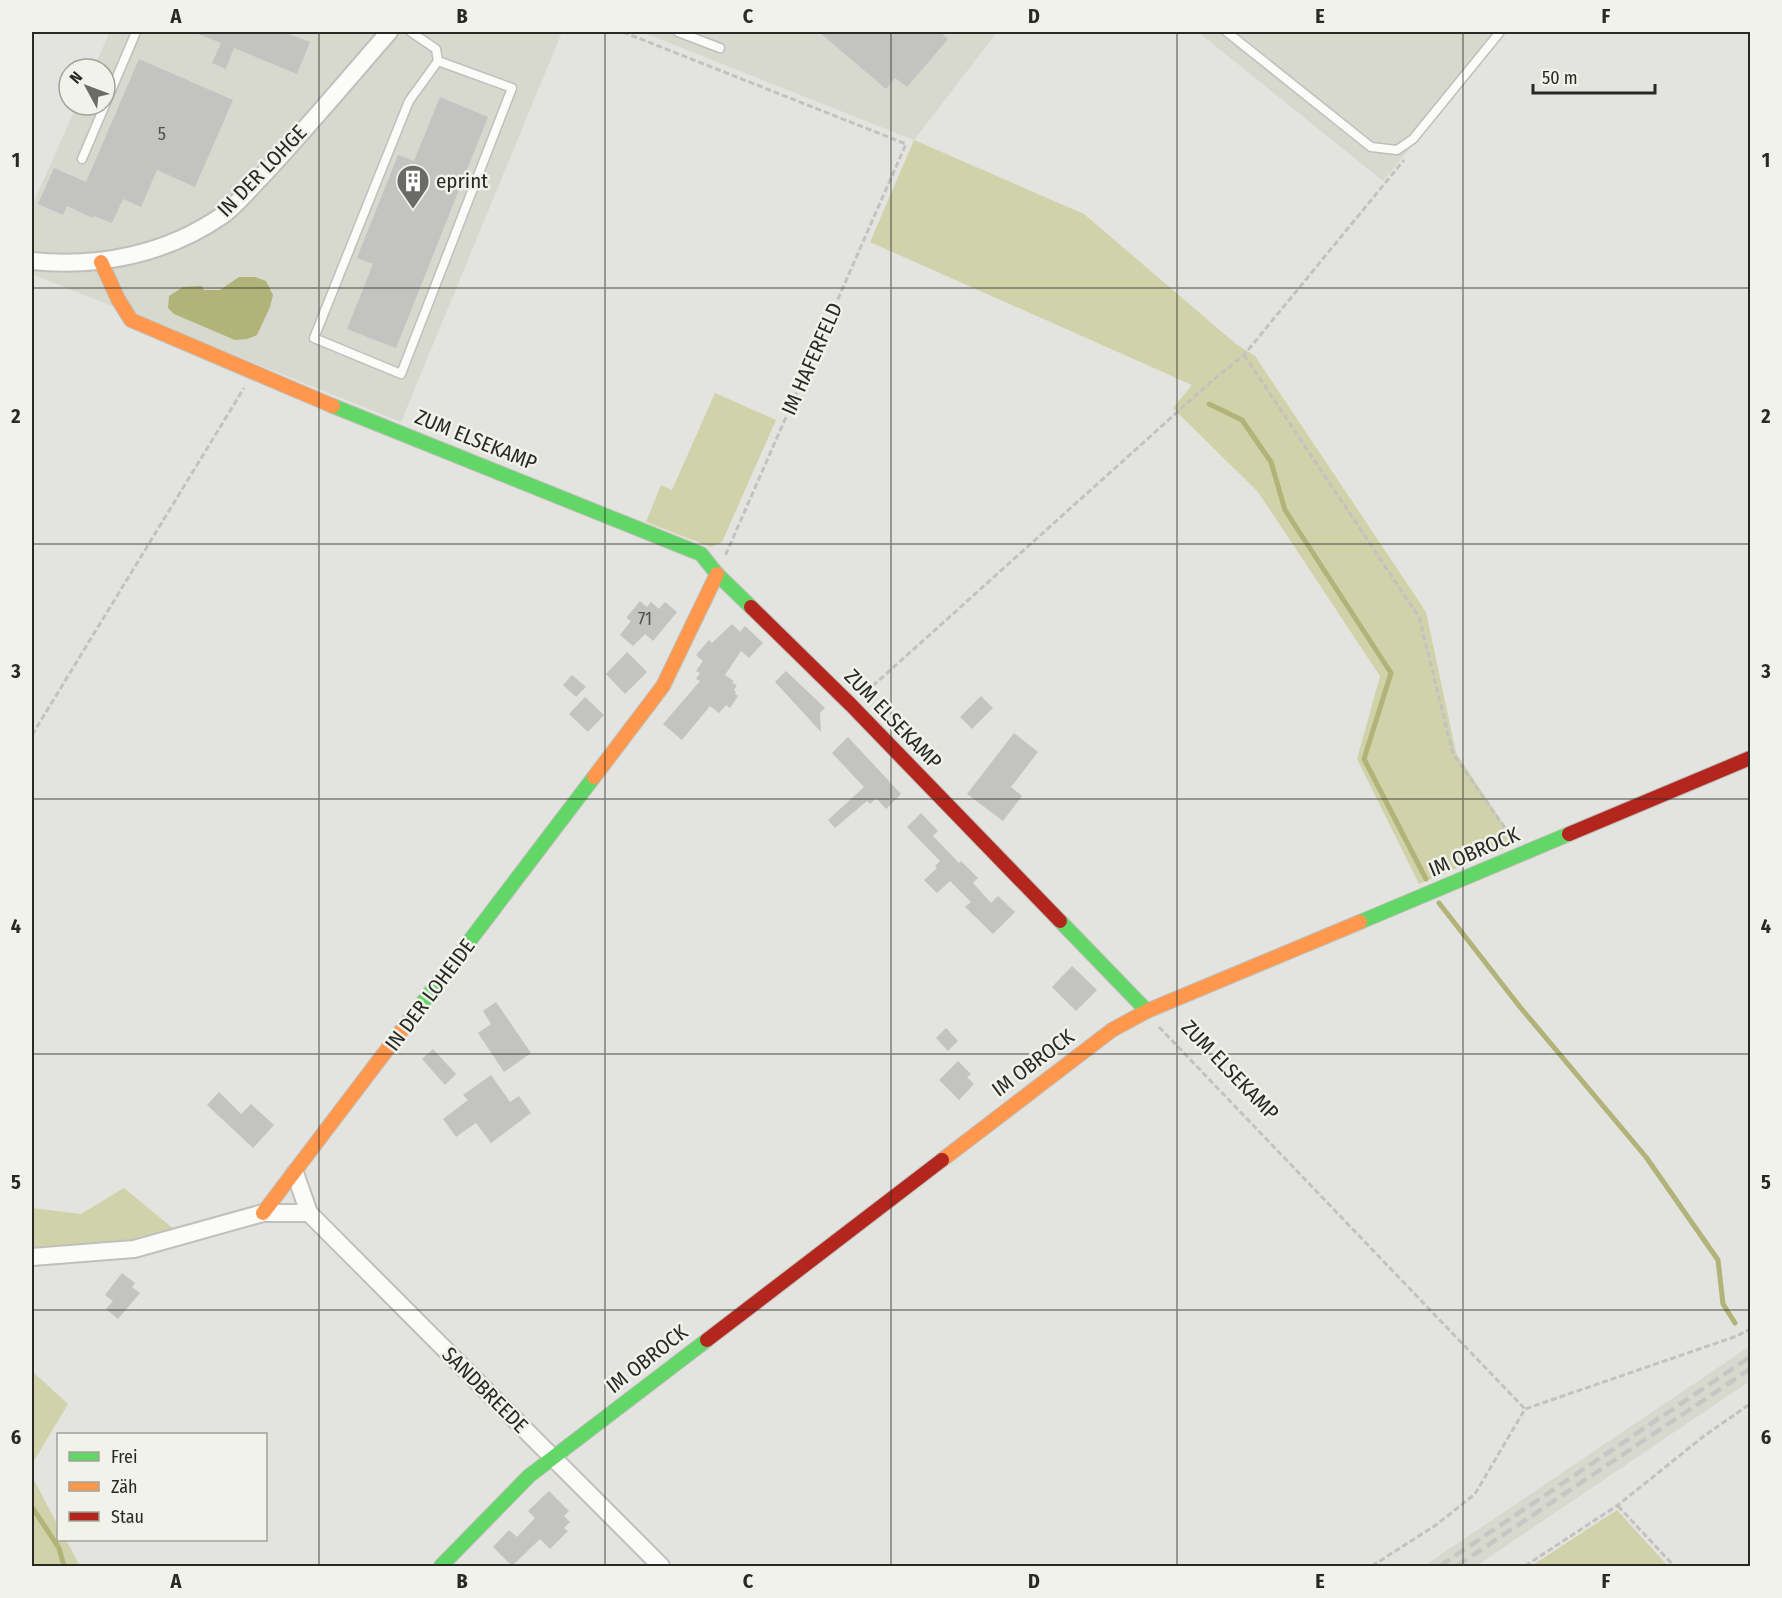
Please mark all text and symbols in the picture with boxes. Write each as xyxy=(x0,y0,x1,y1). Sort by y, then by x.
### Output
text: A xyxy=(170,4,183,28)
text: B xyxy=(456,4,468,28)
text: C xyxy=(743,4,754,28)
text: D xyxy=(1028,4,1040,28)
text: E xyxy=(1315,4,1325,28)
text: F xyxy=(1602,4,1611,28)
north arrow xyxy=(57,57,117,117)
scale bar xyxy=(1533,57,1654,95)
text: 50 m xyxy=(1542,67,1578,89)
text: N xyxy=(66,68,86,87)
street label: IN DER LOHGE xyxy=(212,120,312,222)
house number: 5 xyxy=(158,123,166,145)
text: 1 xyxy=(12,148,20,172)
text: 1 xyxy=(1762,148,1770,172)
building icon: eprint xyxy=(395,163,431,210)
place label: eprint xyxy=(436,168,488,194)
street label: IM HAFERFELD xyxy=(776,299,848,419)
text: 2 xyxy=(10,404,21,428)
street label: ZUM ELSEKAMP xyxy=(411,404,541,476)
text: 2 xyxy=(1760,404,1771,428)
house number: 71 xyxy=(638,608,652,630)
text: 3 xyxy=(10,659,21,683)
text: 3 xyxy=(1760,659,1771,683)
street label: ZUM ELSEKAMP xyxy=(839,664,947,774)
street label: IM OBROCK xyxy=(1425,821,1524,883)
text: 4 xyxy=(11,914,21,938)
text: 4 xyxy=(1761,914,1771,938)
street label: IN DER LOHEIDE xyxy=(380,934,481,1056)
street label: ZUM ELSEKAMP xyxy=(1176,1015,1284,1125)
street label: IM OBROCK xyxy=(987,1023,1080,1102)
text: 5 xyxy=(11,1170,21,1194)
text: 5 xyxy=(1761,1170,1771,1194)
street label: IM OBROCK xyxy=(601,1319,694,1399)
street label: SANDBREEDE xyxy=(437,1342,534,1439)
text: 6 xyxy=(11,1425,21,1449)
text: 6 xyxy=(1761,1425,1771,1449)
legend xyxy=(57,1433,267,1541)
text: Frei xyxy=(111,1446,137,1468)
text: Zäh xyxy=(111,1476,138,1498)
text: Stau xyxy=(111,1506,144,1528)
text: A xyxy=(170,1569,183,1593)
text: B xyxy=(456,1569,468,1593)
text: C xyxy=(743,1569,754,1593)
text: D xyxy=(1028,1569,1040,1593)
text: E xyxy=(1315,1569,1325,1593)
text: F xyxy=(1602,1569,1611,1593)

